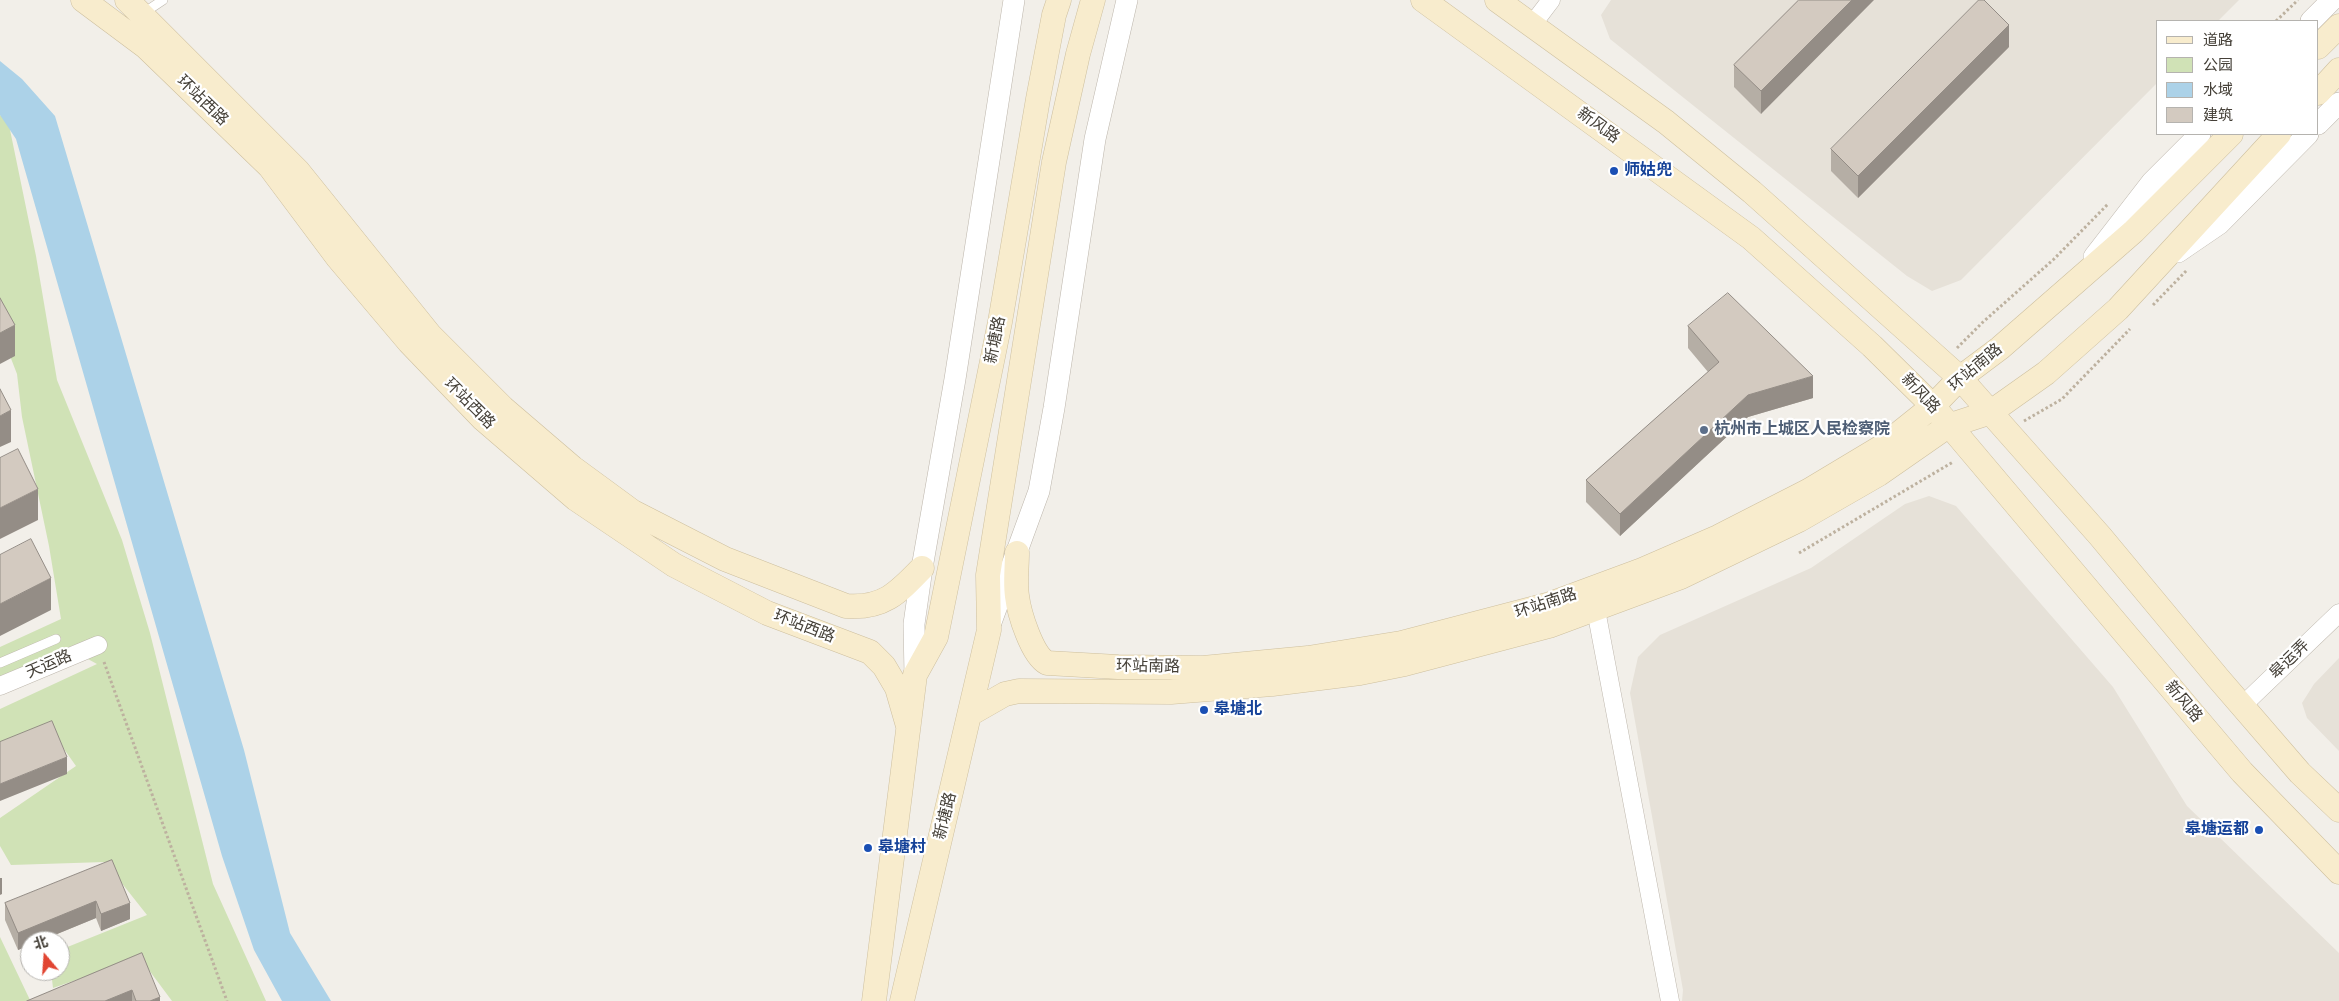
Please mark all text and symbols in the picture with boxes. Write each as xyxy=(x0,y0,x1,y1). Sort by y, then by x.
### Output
legend xyxy=(2156,20,2319,135)
text: 道路 xyxy=(2203,29,2233,50)
text: 公园 xyxy=(2203,54,2233,75)
street label: 环站西路 xyxy=(172,72,232,130)
text: 水域 xyxy=(2203,79,2233,100)
street label: 新风路 xyxy=(1573,104,1623,148)
text: 建筑 xyxy=(2203,104,2233,125)
place label: 师姑兜 xyxy=(1624,161,1672,181)
marker: 师姑兜 xyxy=(1608,165,1620,177)
street label: 新塘路 xyxy=(982,315,1010,365)
street label: 环站南路 xyxy=(1945,340,2007,396)
street label: 新风路 xyxy=(1897,370,1943,418)
street label: 环站西路 xyxy=(440,375,498,433)
place label: 杭州市上城区人民检察院 xyxy=(1714,420,1890,440)
marker: 杭州市上城区人民检察院 xyxy=(1698,424,1710,436)
street label: 环站南路 xyxy=(1513,585,1579,623)
street label: 环站西路 xyxy=(771,607,837,647)
street label: 皋运弄 xyxy=(2266,636,2314,684)
street label: 天运路 xyxy=(23,647,75,683)
street label: 环站南路 xyxy=(1116,657,1180,677)
street label: 新风路 xyxy=(2160,677,2206,727)
place label: 皋塘北 xyxy=(1214,700,1262,720)
marker: 皋塘北 xyxy=(1198,704,1210,716)
street label: 新塘路 xyxy=(931,790,961,842)
place label: 皋塘运都 xyxy=(2185,820,2249,840)
marker: 皋塘运都 xyxy=(2253,824,2265,836)
place label: 皋塘村 xyxy=(878,838,926,858)
marker: 皋塘村 xyxy=(862,842,874,854)
north arrow xyxy=(20,931,70,981)
text: 北 xyxy=(31,931,50,954)

